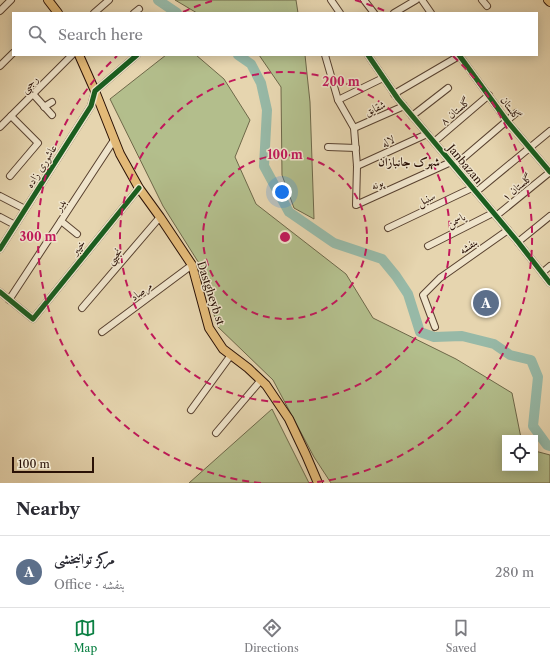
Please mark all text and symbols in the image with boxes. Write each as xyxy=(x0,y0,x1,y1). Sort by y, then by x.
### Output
search box xyxy=(12,12,538,56)
icon: search xyxy=(26,23,48,45)
text: Search here xyxy=(58,25,143,44)
street label: رجبی xyxy=(17,72,43,98)
text: 200 m xyxy=(322,74,360,89)
street label: گلستان xyxy=(497,93,525,123)
street label: گلستان ۸ xyxy=(437,94,473,128)
street label: شقایق xyxy=(362,97,388,119)
street label: لاله xyxy=(379,132,397,150)
street label: Janbazan xyxy=(443,140,486,187)
street label: عاشوری زاده xyxy=(22,142,60,190)
text: 100 m xyxy=(267,147,303,162)
district label: شهرک جانبازان xyxy=(378,154,440,170)
street label: گلستان ۱ xyxy=(499,170,535,204)
street label: پونه xyxy=(369,175,387,194)
your location xyxy=(272,182,292,202)
street label: سنبل xyxy=(415,189,438,211)
street label: بدر xyxy=(50,196,69,214)
street label: یاسمن xyxy=(444,209,469,232)
text: 300 m xyxy=(19,229,57,244)
centre of rings xyxy=(278,230,292,244)
street label: بنفشه xyxy=(456,235,480,257)
street label: خیبر xyxy=(67,236,88,258)
street label: نجیبی xyxy=(103,245,127,269)
street label: Dastgheyb st xyxy=(194,259,228,327)
street label: مرصاد xyxy=(127,278,156,305)
pin: A xyxy=(473,288,499,318)
map controls xyxy=(502,435,538,471)
button: locate xyxy=(502,435,538,471)
scale bar xyxy=(12,455,94,474)
text: 100 m xyxy=(18,457,50,471)
text: Nearby xyxy=(16,499,80,519)
text: مرکز توانبخشی xyxy=(54,549,115,568)
text: A xyxy=(24,564,34,580)
text: 280 m xyxy=(495,564,534,580)
text: Office · بنفشه xyxy=(54,576,125,592)
tab: Map xyxy=(74,617,97,655)
tab: Directions xyxy=(244,617,299,655)
tab: Saved xyxy=(446,617,476,655)

